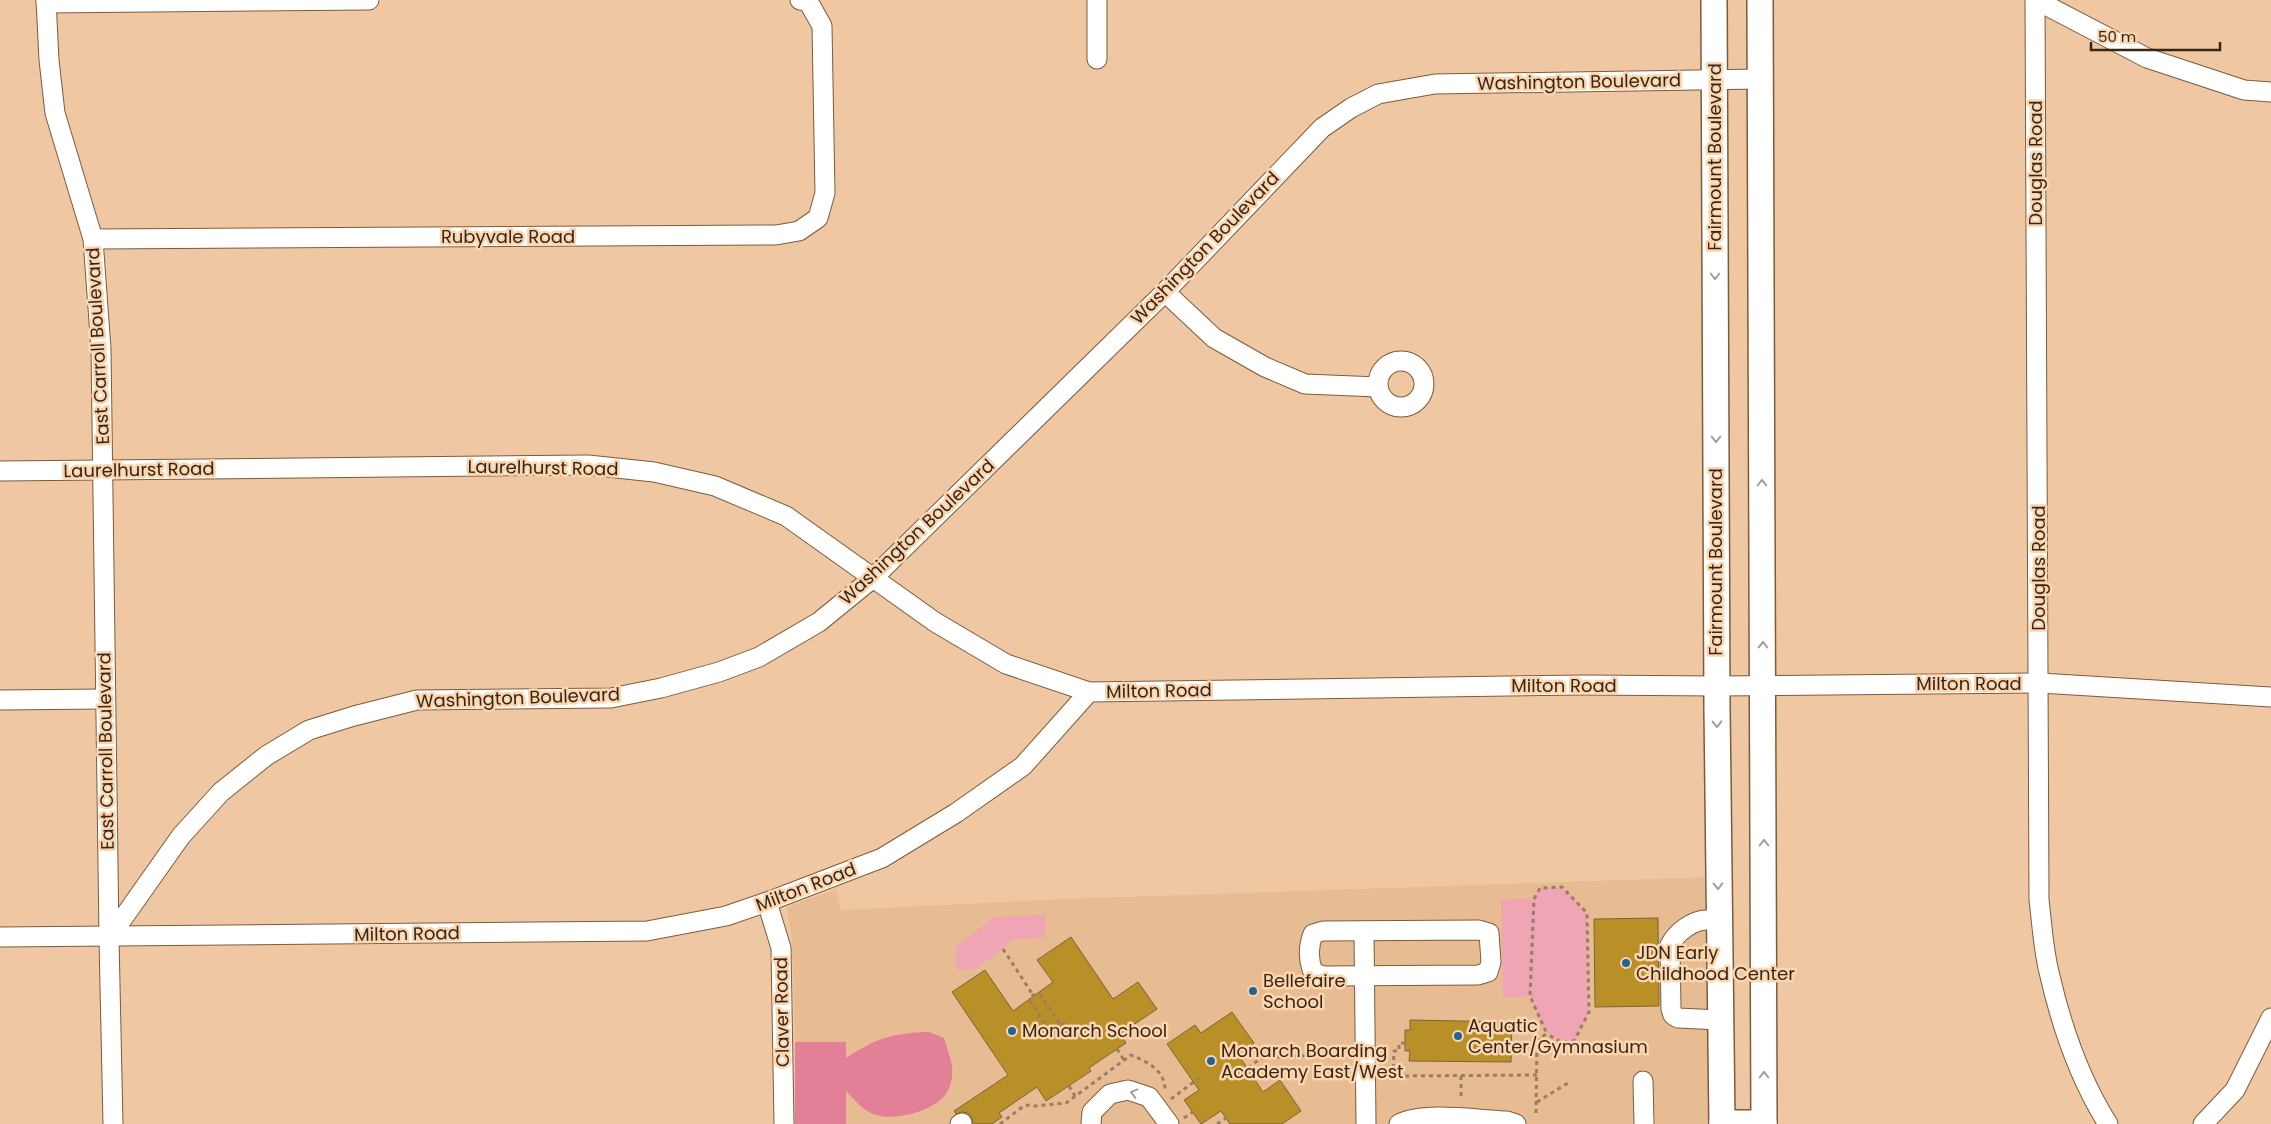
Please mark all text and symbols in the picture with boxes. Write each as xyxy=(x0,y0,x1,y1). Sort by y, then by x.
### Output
scale bar xyxy=(2091,20,2220,52)
text: 50 m xyxy=(2098,26,2136,47)
street label: Fairmount Boulevard xyxy=(1702,63,1727,251)
street label: Washington Boulevard xyxy=(1477,67,1681,96)
street label: Douglas Road xyxy=(2023,100,2048,226)
street label: Washington Boulevard xyxy=(1125,166,1284,330)
street label: Rubyvale Road xyxy=(441,224,575,249)
street label: East Carroll Boulevard xyxy=(80,247,115,445)
one-way arrow xyxy=(1710,272,1721,280)
one-way arrow xyxy=(1711,435,1721,443)
street label: Washington Boulevard xyxy=(834,453,1000,610)
street label: Laurelhurst Road xyxy=(467,454,619,481)
street label: Laurelhurst Road xyxy=(63,456,215,483)
street label: Fairmount Boulevard xyxy=(1703,468,1728,656)
one-way arrow xyxy=(1757,479,1767,486)
street label: Douglas Road xyxy=(2026,505,2051,631)
one-way arrow xyxy=(1758,641,1768,649)
street label: East Carroll Boulevard xyxy=(91,652,120,850)
street label: Milton Road xyxy=(1916,671,2022,696)
street label: Milton Road xyxy=(1511,673,1617,698)
street label: Milton Road xyxy=(1106,677,1212,704)
street label: Washington Boulevard xyxy=(416,681,620,714)
one-way arrow xyxy=(1712,720,1722,728)
one-way arrow xyxy=(1759,839,1769,846)
street label: Milton Road xyxy=(752,856,860,917)
one-way arrow xyxy=(1713,882,1723,890)
street label: Milton Road xyxy=(354,920,460,947)
place label: JDN Early Childhood Center xyxy=(1636,940,1795,986)
street label: Claver Road xyxy=(768,957,795,1067)
marker: JDN Early Childhood Center xyxy=(1620,957,1632,969)
place label: Bellefaire School xyxy=(1263,968,1346,1014)
marker: Bellefaire School xyxy=(1247,985,1259,997)
place label: Aquatic Center/Gymnasium xyxy=(1468,1013,1648,1059)
place label: Monarch School xyxy=(1022,1018,1167,1043)
marker: Monarch School xyxy=(1006,1025,1018,1037)
marker: Aquatic Center/Gymnasium xyxy=(1452,1030,1464,1042)
place label: Monarch Boarding Academy East/West xyxy=(1221,1038,1404,1084)
marker: Monarch Boarding Academy East/West xyxy=(1205,1055,1217,1067)
one-way arrow xyxy=(1759,1071,1769,1079)
one-way arrow xyxy=(1130,1088,1138,1099)

